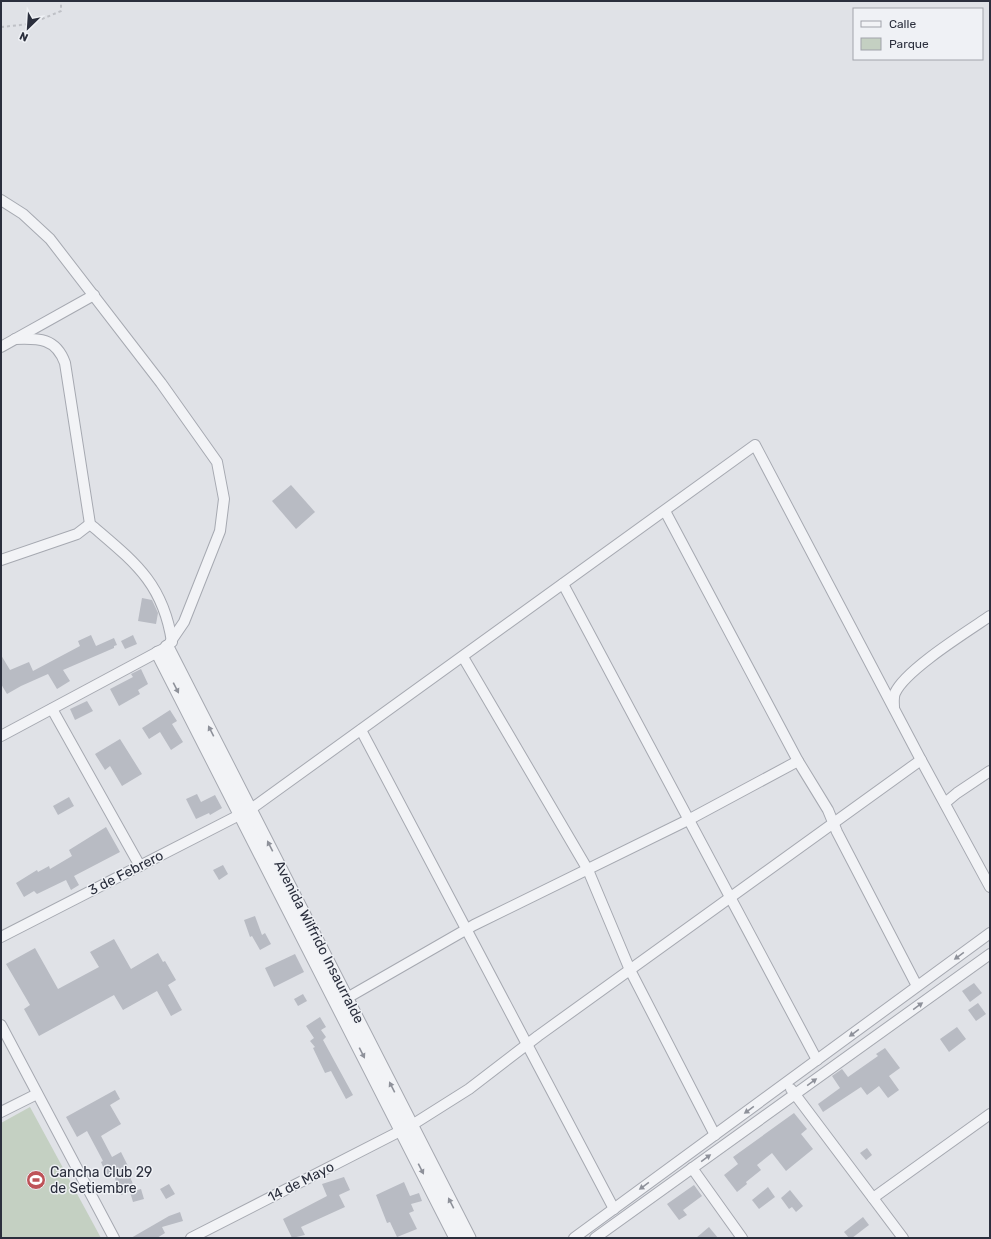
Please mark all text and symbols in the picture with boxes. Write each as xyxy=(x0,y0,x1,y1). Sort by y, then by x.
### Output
north arrow xyxy=(8,8,48,48)
legend xyxy=(853,8,983,60)
text: Calle xyxy=(889,17,916,31)
text: N xyxy=(18,29,30,44)
text: Parque xyxy=(889,37,929,51)
one-way arrow xyxy=(173,682,179,693)
one-way arrow xyxy=(208,725,214,737)
one-way arrow xyxy=(267,841,273,852)
street label: 3 de Febrero xyxy=(86,847,166,899)
street label: Avenida Wilfrido Insaurralde xyxy=(270,858,368,1027)
one-way arrow xyxy=(953,952,964,960)
one-way arrow xyxy=(912,1002,923,1010)
one-way arrow xyxy=(848,1028,859,1037)
one-way arrow xyxy=(359,1047,365,1059)
one-way arrow xyxy=(807,1078,817,1086)
one-way arrow xyxy=(389,1082,395,1093)
one-way arrow xyxy=(744,1105,754,1113)
one-way arrow xyxy=(701,1154,712,1162)
street label: 14 de Mayo xyxy=(265,1158,337,1206)
one-way arrow xyxy=(418,1163,424,1175)
place label: Cancha Club 29 de Setiembre xyxy=(50,1164,152,1197)
sports icon: Cancha Club 29 de Setiembre xyxy=(25,1169,47,1191)
one-way arrow xyxy=(639,1182,650,1191)
one-way arrow xyxy=(448,1197,454,1209)

